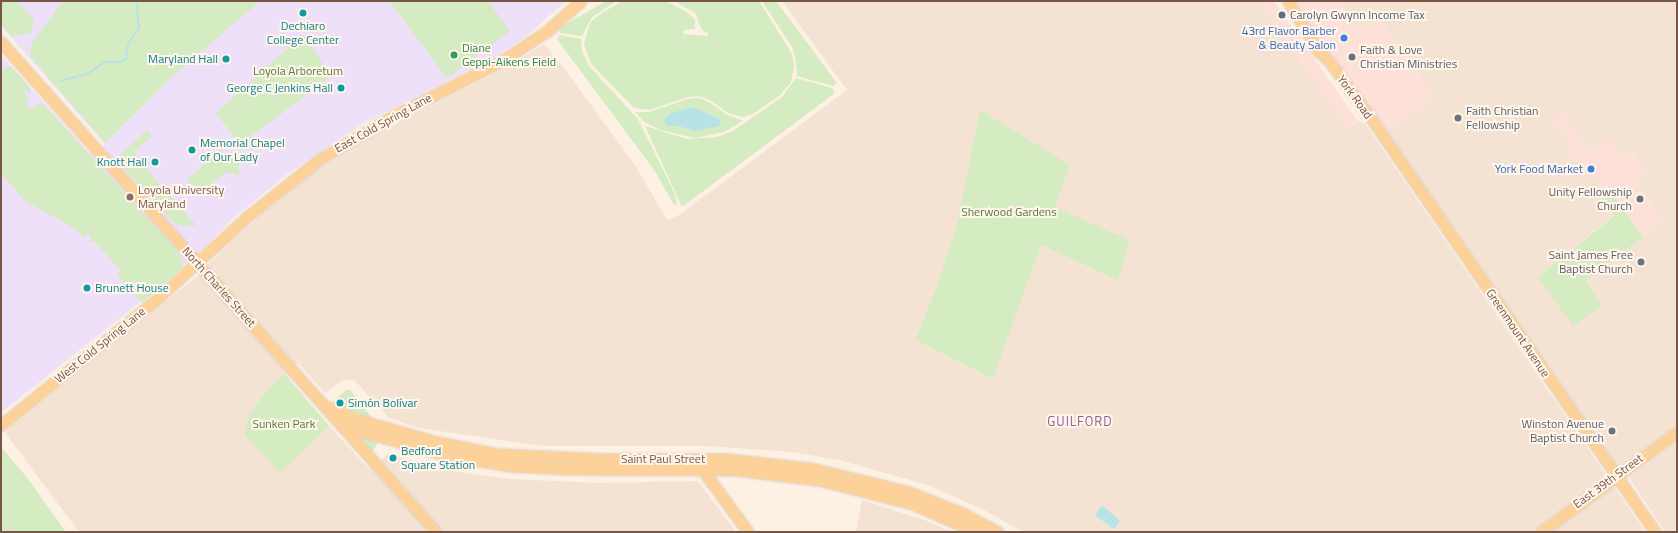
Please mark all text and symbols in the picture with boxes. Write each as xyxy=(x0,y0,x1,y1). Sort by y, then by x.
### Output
marker: Dechiaro College Center xyxy=(298,8,308,18)
place label: Carolyn Gwynn Income Tax xyxy=(1290,8,1425,22)
marker: Carolyn Gwynn Income Tax xyxy=(1277,10,1287,20)
place label: Dechiaro College Center xyxy=(267,19,339,47)
place label: 43rd Flavor Barber & Beauty Salon xyxy=(1242,24,1336,52)
marker: 43rd Flavor Barber & Beauty Salon xyxy=(1339,33,1349,43)
place label: Diane Geppi-Aikens Field xyxy=(462,41,556,69)
place label: Faith & Love Christian Ministries xyxy=(1360,43,1457,71)
marker: Diane Geppi-Aikens Field xyxy=(449,50,459,60)
place label: Maryland Hall xyxy=(148,52,218,66)
marker: Faith & Love Christian Ministries xyxy=(1347,52,1357,62)
marker: Maryland Hall xyxy=(221,54,231,64)
park label: Loyola Arboretum xyxy=(253,64,343,78)
street label: York Road xyxy=(1334,72,1376,122)
place label: George C Jenkins Hall xyxy=(227,81,333,95)
marker: George C Jenkins Hall xyxy=(336,83,346,93)
street label: East Cold Spring Lane xyxy=(332,90,434,156)
place label: Faith Christian Fellowship xyxy=(1466,104,1538,132)
marker: Faith Christian Fellowship xyxy=(1453,113,1463,123)
place label: Memorial Chapel of Our Lady xyxy=(200,136,285,164)
marker: Memorial Chapel of Our Lady xyxy=(187,145,197,155)
place label: Knott Hall xyxy=(97,155,147,169)
marker: Knott Hall xyxy=(150,157,160,167)
place label: York Food Market xyxy=(1495,162,1583,176)
marker: York Food Market xyxy=(1586,164,1596,174)
place label: Loyola University Maryland xyxy=(138,183,224,211)
place label: Unity Fellowship Church xyxy=(1549,185,1632,213)
marker: Loyola University Maryland xyxy=(125,192,135,202)
marker: Unity Fellowship Church xyxy=(1635,194,1645,204)
park label: Sherwood Gardens xyxy=(961,205,1057,219)
street label: North Charles Street xyxy=(179,244,259,330)
place label: Saint James Free Baptist Church xyxy=(1549,248,1633,276)
marker: Saint James Free Baptist Church xyxy=(1636,257,1646,267)
place label: Brunett House xyxy=(95,281,169,295)
marker: Brunett House xyxy=(82,283,92,293)
street label: Greenmount Avenue xyxy=(1483,286,1553,380)
street label: West Cold Spring Lane xyxy=(52,304,148,386)
place label: Simón Bolívar xyxy=(348,396,418,410)
marker: Simón Bolívar xyxy=(335,398,345,408)
district label: GUILFORD xyxy=(1047,413,1113,429)
park label: Sunken Park xyxy=(252,417,316,431)
place label: Winston Avenue Baptist Church xyxy=(1522,417,1604,445)
marker: Winston Avenue Baptist Church xyxy=(1607,426,1617,436)
place label: Bedford Square Station xyxy=(401,444,475,472)
street label: East 39th Street xyxy=(1570,451,1646,511)
street label: Saint Paul Street xyxy=(621,452,705,466)
marker: Bedford Square Station xyxy=(388,453,398,463)

